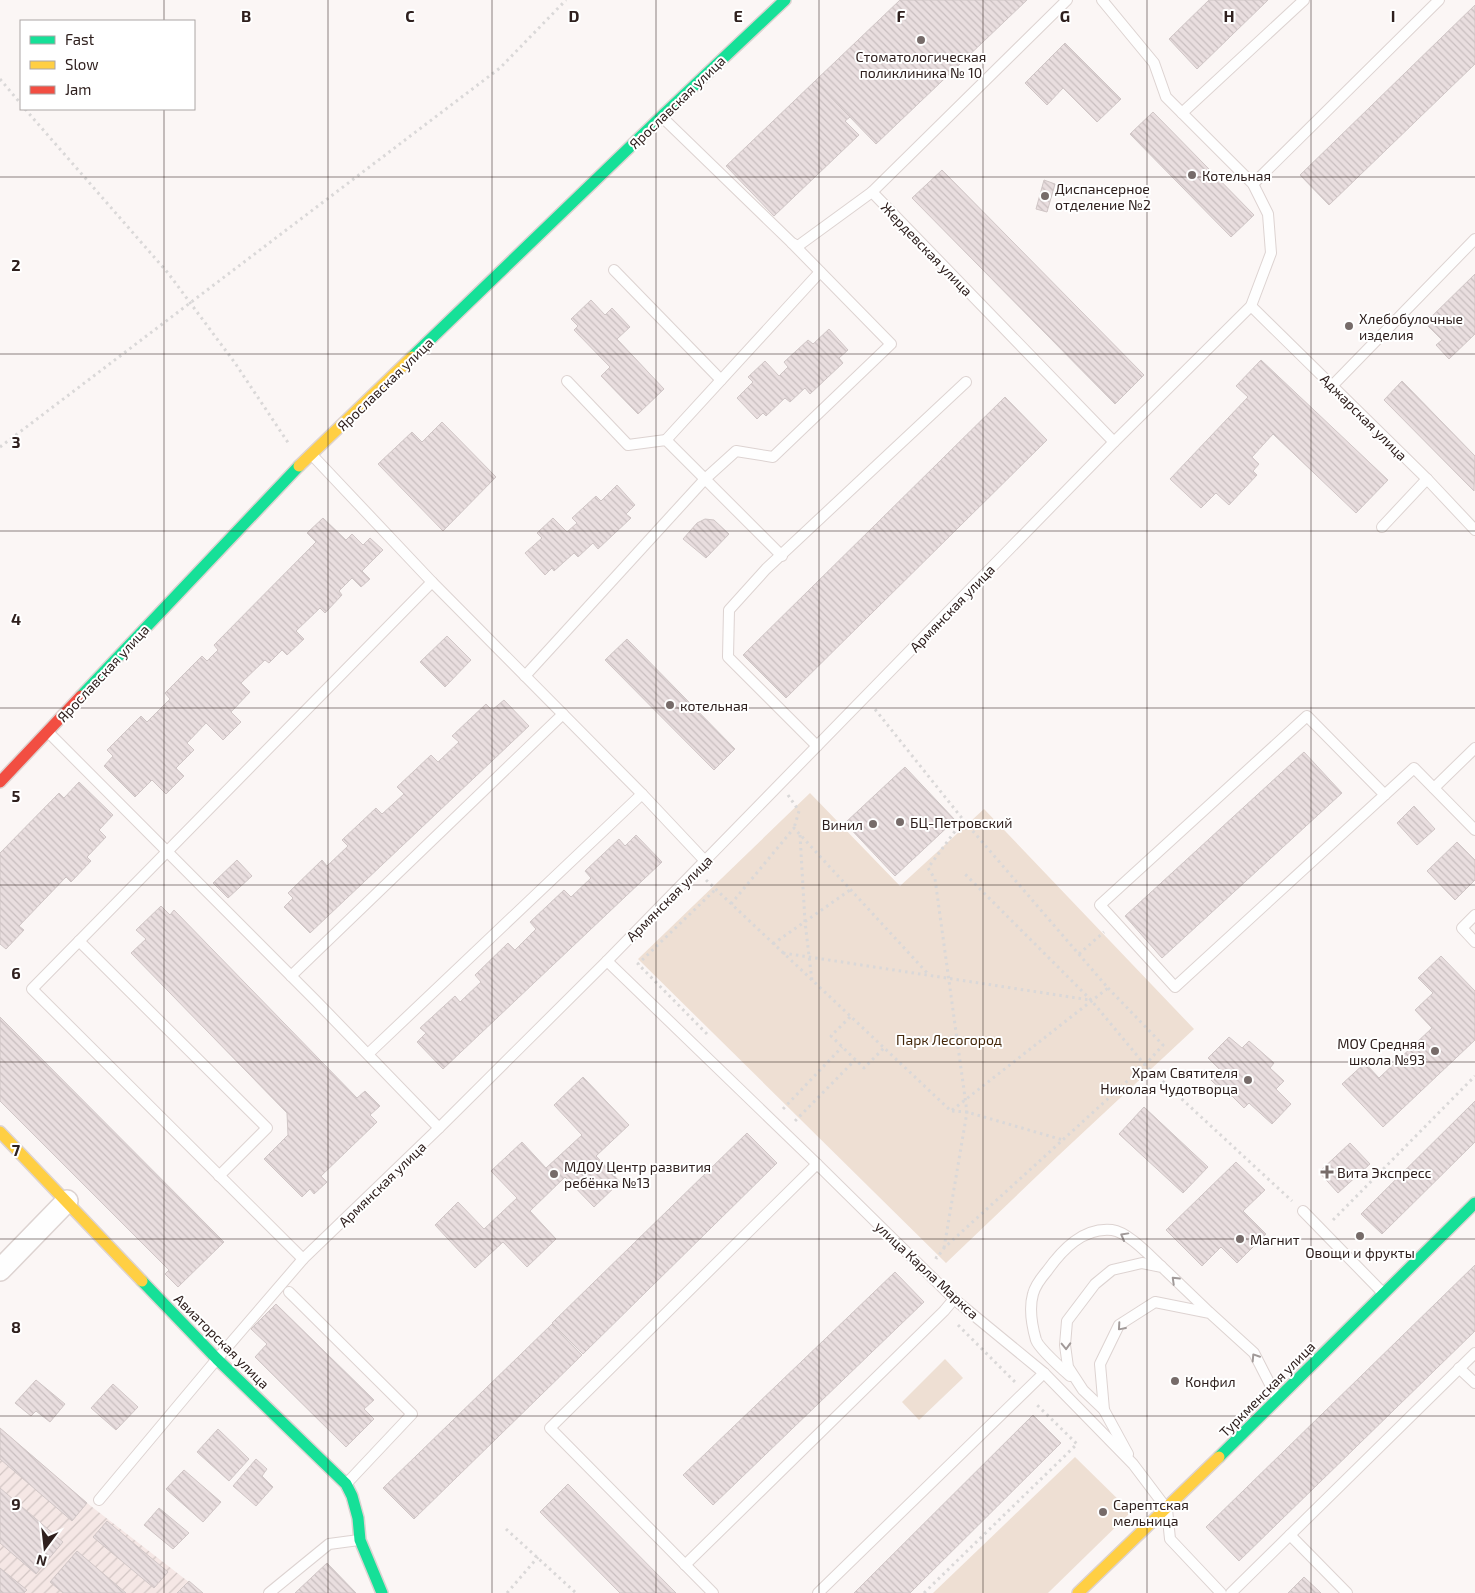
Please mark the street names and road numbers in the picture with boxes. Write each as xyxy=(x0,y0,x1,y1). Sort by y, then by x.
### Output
street label: Ярославская улица xyxy=(625,52,729,152)
street label: Жердевская улица xyxy=(878,199,976,299)
street label: Ярославская улица xyxy=(333,334,437,434)
street label: Аджарская улица xyxy=(1317,370,1411,464)
street label: Армянская улица xyxy=(906,561,998,655)
street label: Ярославская улица xyxy=(54,621,152,725)
street label: Армянская улица xyxy=(622,851,716,945)
street label: Армянская улица xyxy=(335,1138,429,1230)
street label: улица Карла Маркса xyxy=(872,1218,982,1322)
street label: Авиаторская улица xyxy=(171,1290,273,1392)
street label: Туркменская улица xyxy=(1216,1338,1318,1440)

